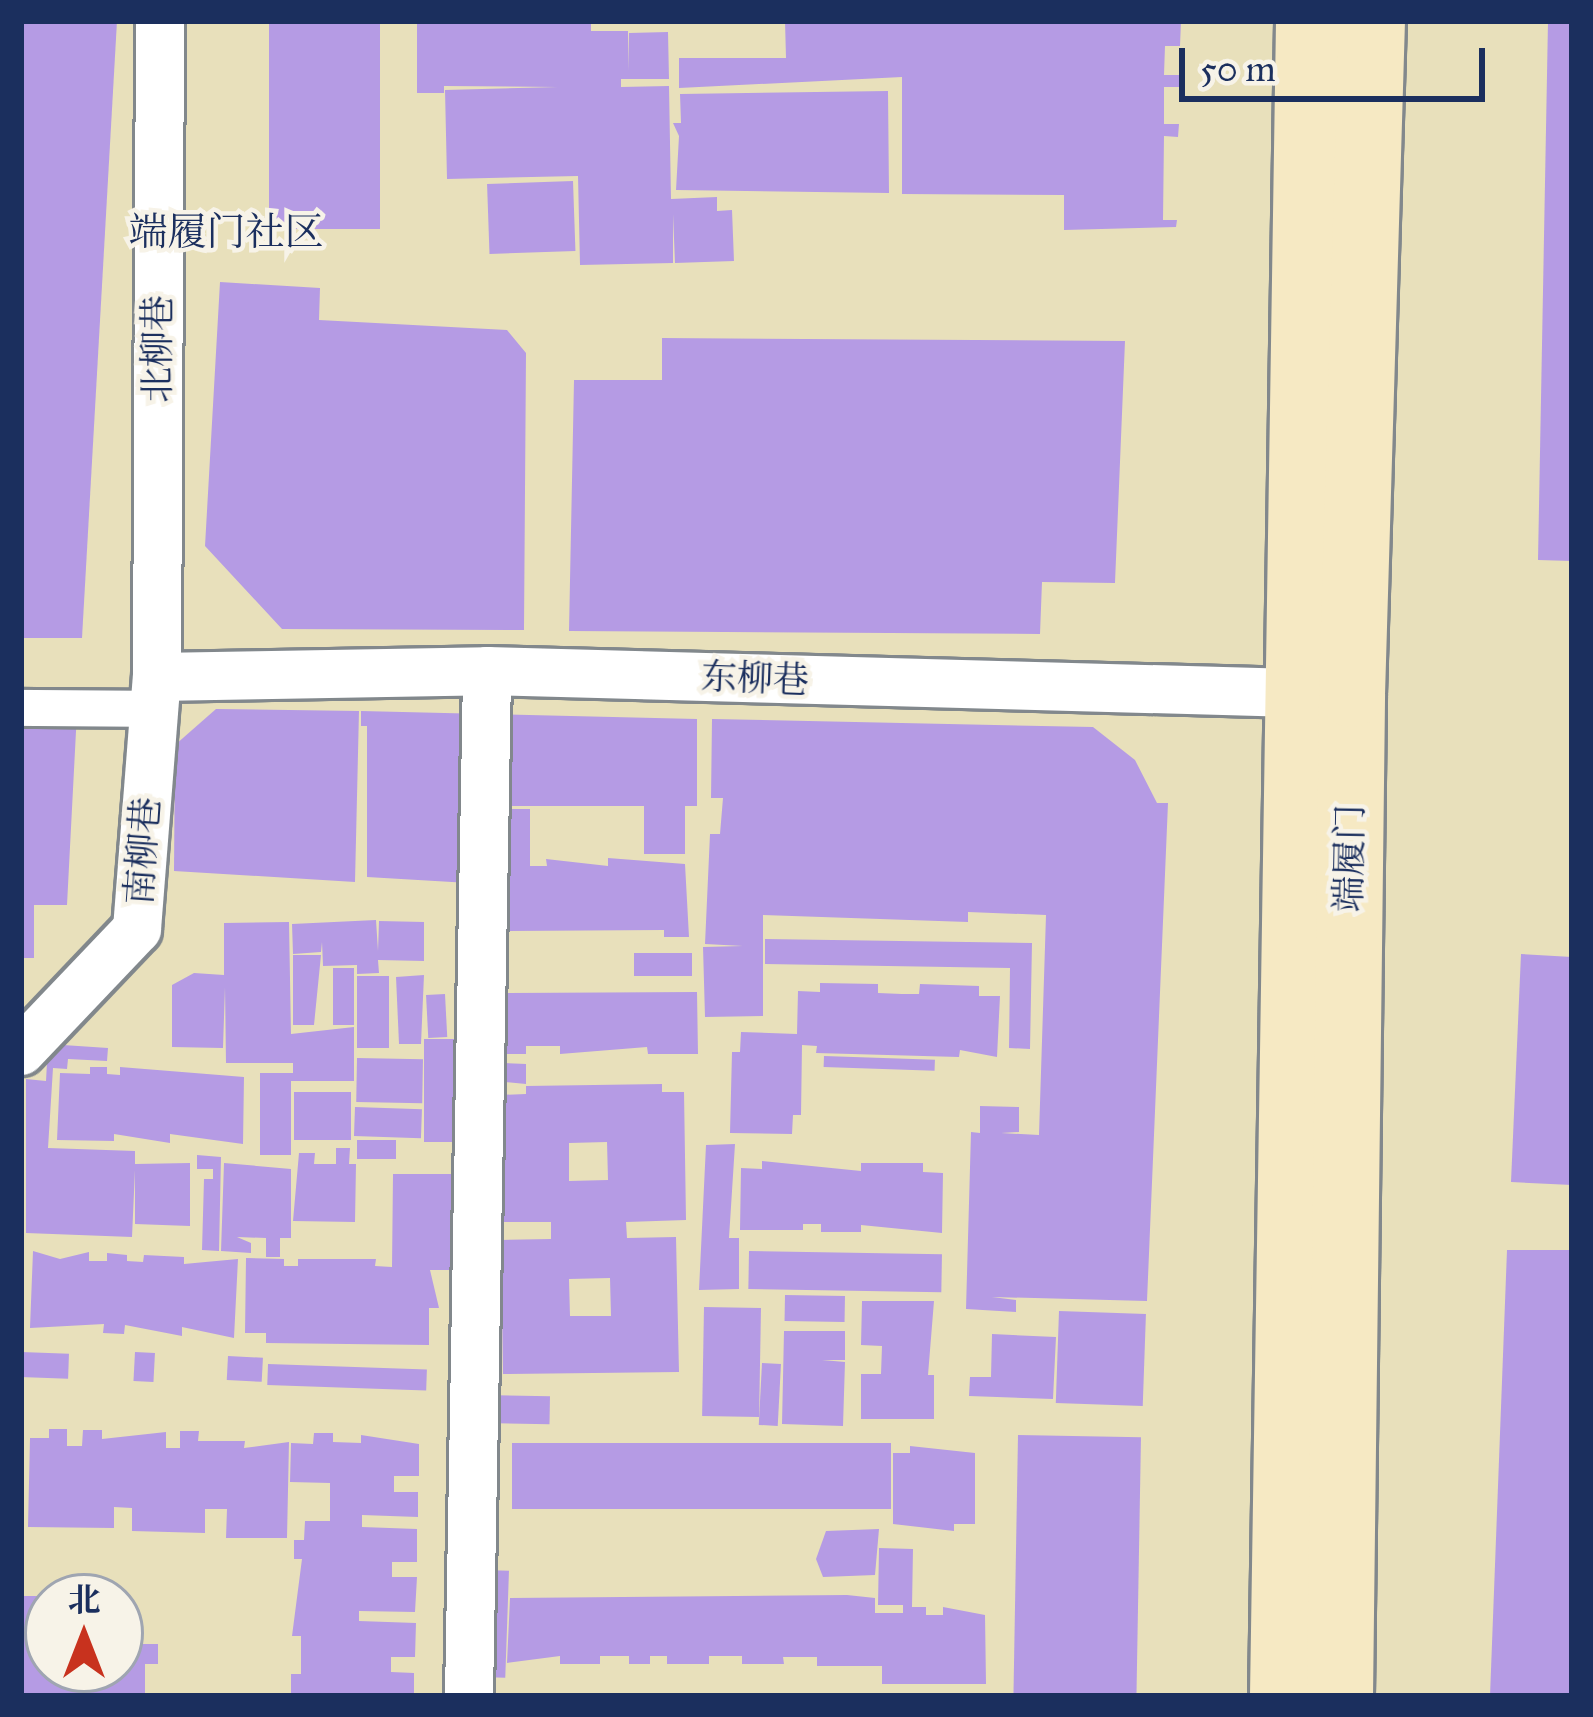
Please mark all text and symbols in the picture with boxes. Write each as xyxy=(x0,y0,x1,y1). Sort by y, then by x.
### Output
scale bar xyxy=(1185,24,1491,98)
text: 50 m xyxy=(1200,47,1276,91)
district label: 端履门社区 xyxy=(129,209,323,255)
street label: 北柳巷 xyxy=(136,295,180,403)
street label: 东柳巷 xyxy=(700,656,810,702)
street label: 南柳巷 xyxy=(118,796,168,906)
street label: 端履门 xyxy=(1327,804,1373,912)
north arrow xyxy=(24,1573,144,1693)
text: 北 xyxy=(68,1580,101,1620)

